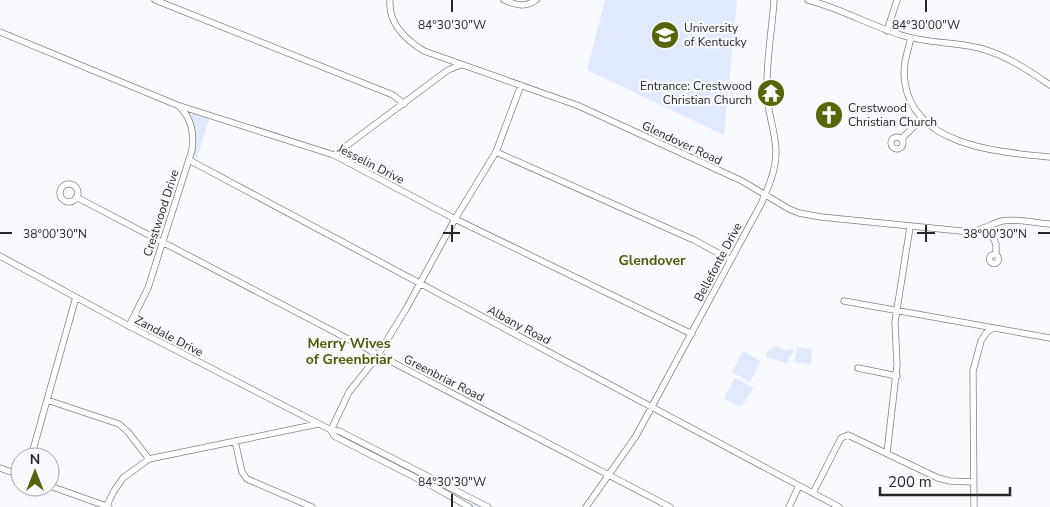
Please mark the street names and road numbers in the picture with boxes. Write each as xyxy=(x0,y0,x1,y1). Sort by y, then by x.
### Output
street label: Glendover Road xyxy=(639,117,725,169)
street label: Jesselin Drive xyxy=(334,140,407,188)
street label: Crestwood Drive xyxy=(139,167,183,259)
street label: Bellefonte Drive xyxy=(690,220,746,304)
street label: Albany Road xyxy=(485,302,553,348)
street label: Zandale Drive xyxy=(132,312,206,360)
street label: Greenbriar Road xyxy=(401,351,487,405)

